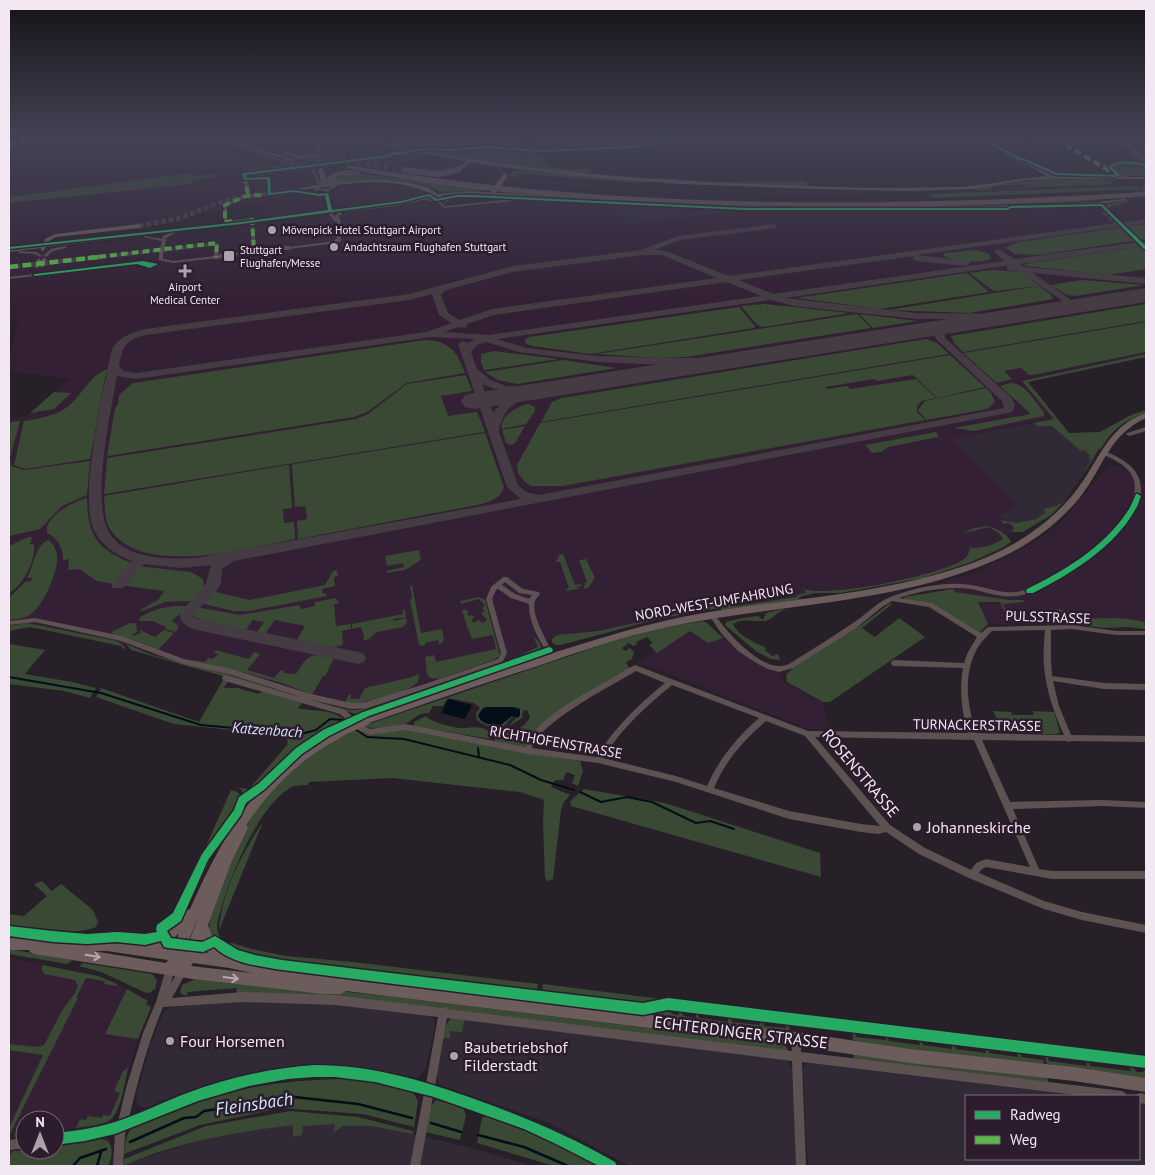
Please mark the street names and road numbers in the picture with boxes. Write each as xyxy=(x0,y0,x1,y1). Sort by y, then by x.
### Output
street label: NORD-WEST-UMFAHRUNG xyxy=(634,579,794,625)
street label: PULSSTRASSE xyxy=(1005,607,1091,627)
street label: TURNACKERSTRASSE xyxy=(913,715,1041,735)
street label: RICHTHOFENSTRASSE xyxy=(488,721,624,763)
street label: ROSENSTRASSE xyxy=(818,725,904,821)
street label: ECHTERDINGER STRASSE xyxy=(653,1011,829,1053)

